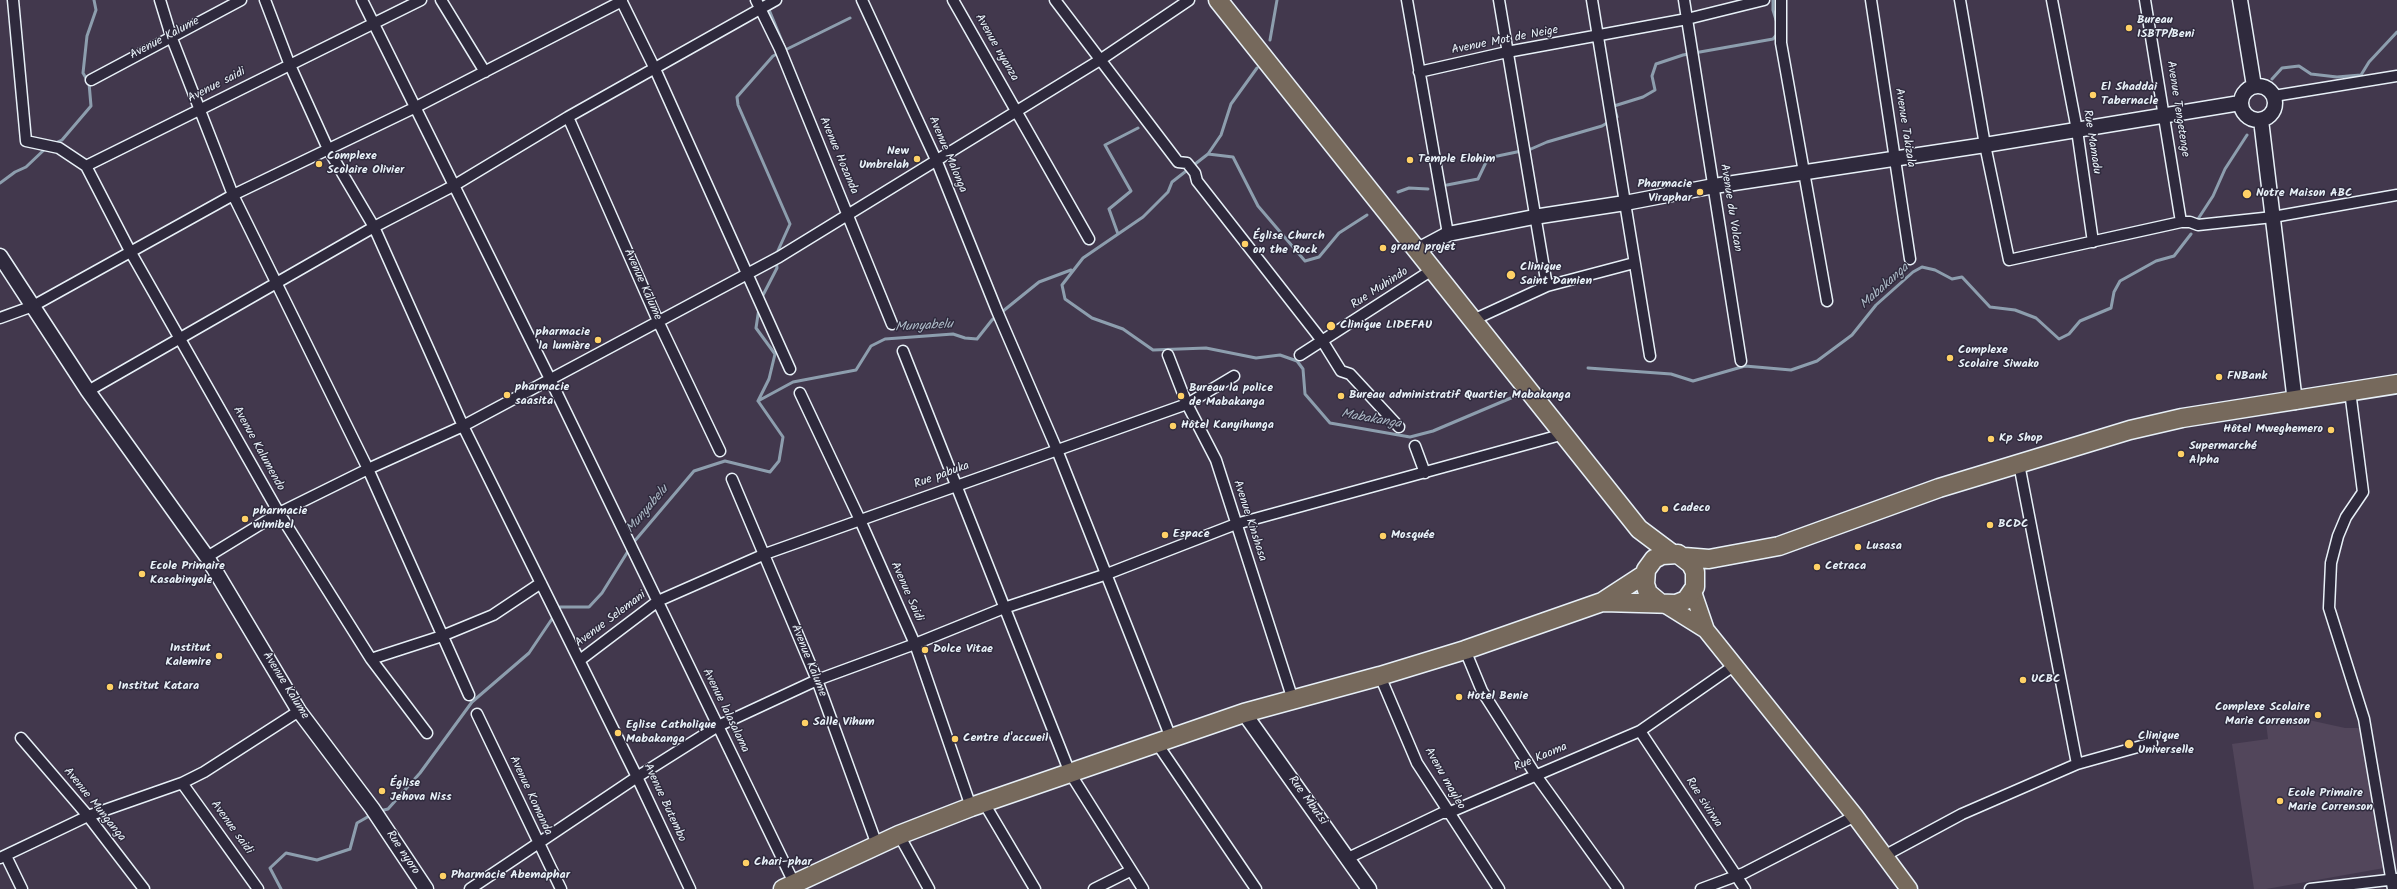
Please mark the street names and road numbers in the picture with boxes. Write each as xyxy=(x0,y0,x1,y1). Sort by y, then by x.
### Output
street label: Avenue nyanza xyxy=(971,12,1021,84)
street label: Avenue Kalume xyxy=(128,15,202,63)
street label: Avenue Mot de Neige xyxy=(1451,24,1559,58)
street label: Avenue Tengetenge xyxy=(2162,60,2192,158)
street label: Avenue saidi xyxy=(186,65,248,107)
street label: Avenue Takizala xyxy=(1891,87,1917,169)
street label: Rue Mamadu xyxy=(2079,109,2103,175)
street label: Avenue Hozanda xyxy=(815,115,861,197)
street label: Avenue Malonga xyxy=(924,115,970,195)
street label: Avenue du Volcan xyxy=(1716,163,1744,253)
street label: Avenue Kalume xyxy=(620,247,664,323)
street label: Rue Muhindo xyxy=(1349,265,1411,313)
street label: Avenue Kalumendo xyxy=(229,404,287,494)
street label: Rue pabuka xyxy=(912,459,972,493)
street label: Avenue Kinshasa xyxy=(1229,479,1269,563)
street label: Avenue Saidi xyxy=(886,560,926,624)
street label: Avenue Selemani xyxy=(573,589,649,651)
street label: Avenue Kalume xyxy=(787,623,829,699)
street label: Avenue Kalume xyxy=(259,650,311,722)
street label: Avenue lalasalama xyxy=(698,667,752,755)
street label: Rue Kaoma xyxy=(1512,740,1570,776)
street label: Avenu mayleo xyxy=(1420,745,1468,813)
street label: Avenue Komanda xyxy=(505,754,555,838)
street label: Avenue Butembo xyxy=(640,761,688,845)
street label: Avenue Munganga xyxy=(60,765,128,845)
street label: Rue Mbutsi xyxy=(1284,774,1330,828)
street label: Rue sivirwa xyxy=(1682,775,1724,831)
street label: Avenue saidi xyxy=(207,798,255,858)
street label: Rue nyoro xyxy=(382,828,422,878)

